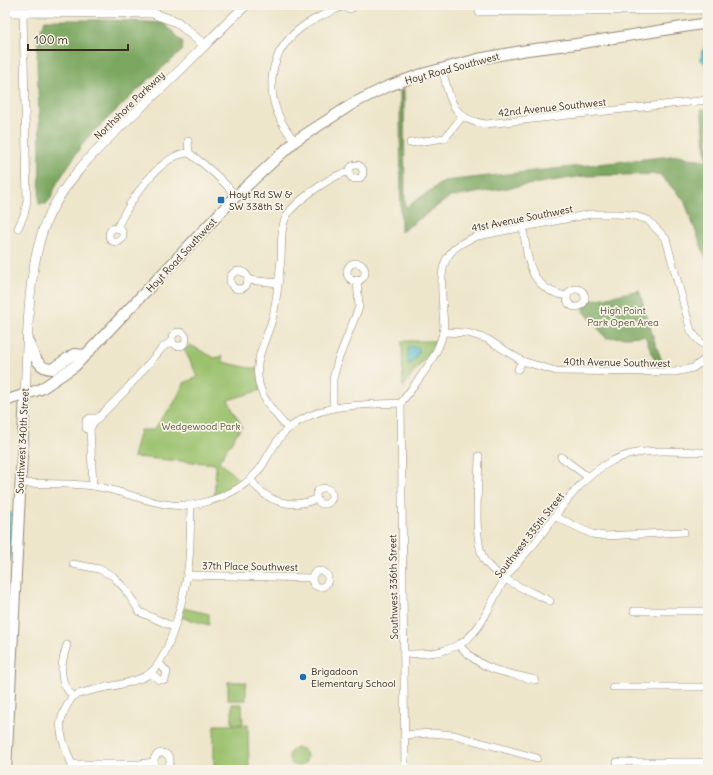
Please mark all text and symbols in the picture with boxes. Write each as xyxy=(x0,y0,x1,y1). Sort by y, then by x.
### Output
scale bar xyxy=(28,26,128,52)
text: 100 m xyxy=(34,32,68,47)
street label: Hoyt Road Southwest xyxy=(403,49,501,87)
street label: Northshore Parkway xyxy=(91,68,167,142)
street label: 42nd Avenue Southwest xyxy=(497,95,607,120)
place label: Hoyt Rd SW & SW 338th St xyxy=(229,188,293,213)
marker: Hoyt Rd SW & SW 338th St xyxy=(216,195,226,205)
street label: 41st Avenue Southwest xyxy=(470,202,575,235)
street label: Hoyt Road Southwest xyxy=(143,215,220,295)
park label: High Point Park Open Area xyxy=(587,304,659,329)
street label: 40th Avenue Southwest xyxy=(563,355,671,370)
street label: Southwest 340th Street xyxy=(13,387,32,494)
park label: Wedgewood Park xyxy=(162,420,240,433)
street label: Southwest 335th Street xyxy=(492,489,567,581)
street label: Southwest 336th Street xyxy=(386,534,401,640)
street label: 37th Place Southwest xyxy=(202,559,299,574)
place label: Brigadoon Elementary School xyxy=(311,665,396,690)
marker: Brigadoon Elementary School xyxy=(298,672,308,682)

